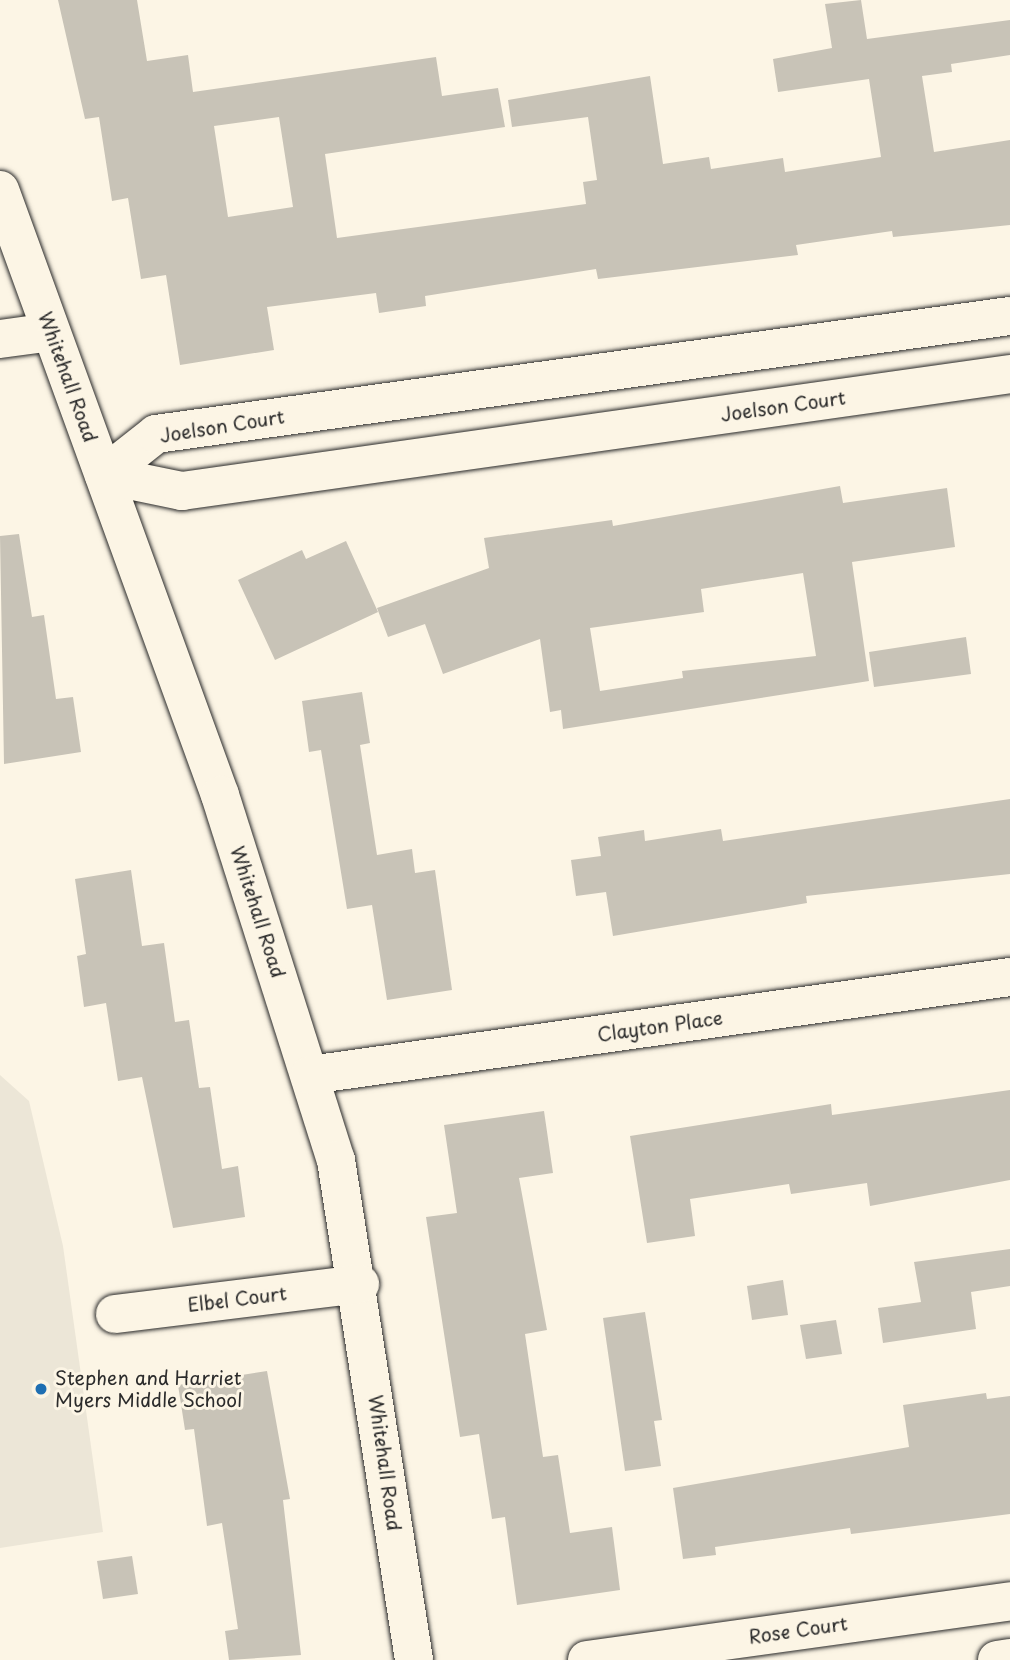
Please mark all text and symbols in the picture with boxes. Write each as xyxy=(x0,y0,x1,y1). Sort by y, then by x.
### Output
street label: Whitehall Road xyxy=(34,308,102,446)
street label: Joelson Court xyxy=(719,386,847,426)
street label: Joelson Court xyxy=(158,405,286,447)
street label: Whitehall Road xyxy=(226,843,290,981)
street label: Clayton Place xyxy=(596,1006,724,1046)
street label: Elbel Court xyxy=(185,1281,289,1317)
place label: Stephen and Harriet Myers Middle School xyxy=(55,1367,244,1411)
marker: Stephen and Harriet Myers Middle School xyxy=(33,1381,49,1397)
street label: Whitehall Road xyxy=(364,1393,406,1533)
street label: Rose Court xyxy=(747,1612,849,1648)

